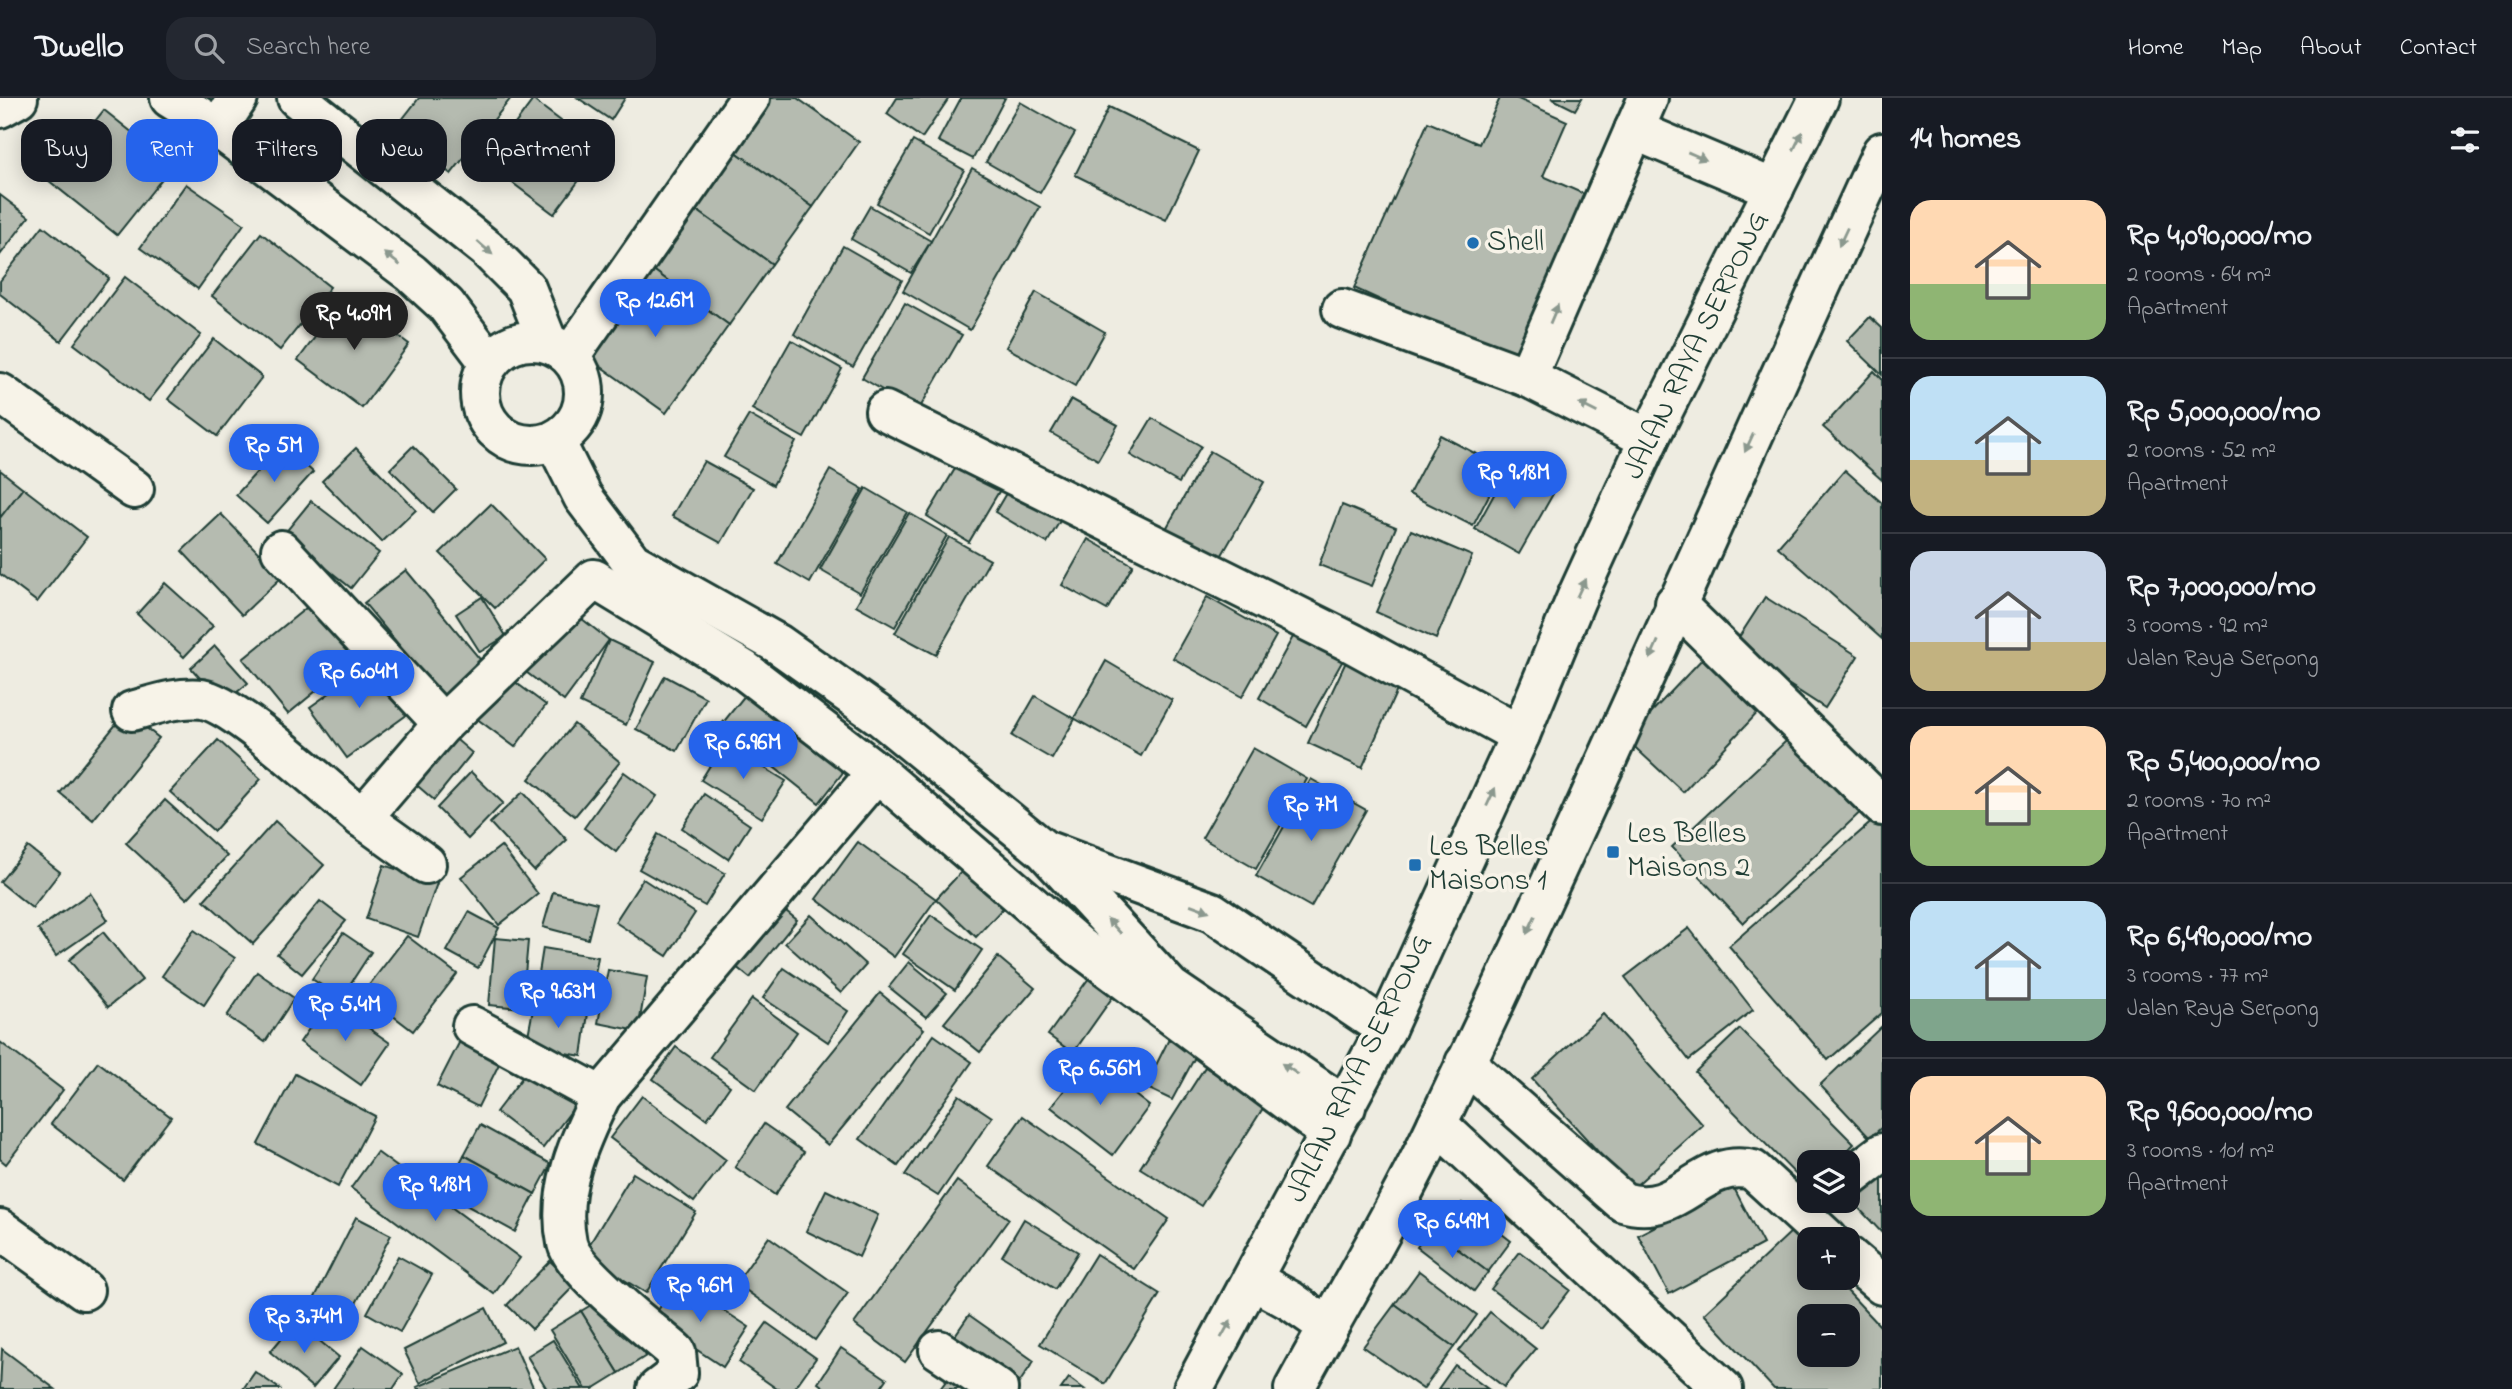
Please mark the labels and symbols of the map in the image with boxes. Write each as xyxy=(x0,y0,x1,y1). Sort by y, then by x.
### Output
one-way arrow xyxy=(1792,131,1804,151)
one-way arrow xyxy=(1687,151,1708,162)
street label: JALAN RAYA SERPONG xyxy=(1613,204,1781,488)
place label: Shell xyxy=(1487,221,1544,265)
one-way arrow xyxy=(1837,226,1848,247)
marker: Shell xyxy=(1465,235,1481,251)
one-way arrow xyxy=(476,240,493,255)
one-way arrow xyxy=(384,252,402,267)
pin: Rp 12.6M xyxy=(583,280,727,339)
pin: Rp 4.09M xyxy=(282,292,426,352)
one-way arrow xyxy=(1548,304,1560,324)
one-way arrow xyxy=(1578,402,1598,413)
pin: Rp 5M xyxy=(225,424,323,484)
one-way arrow xyxy=(1743,433,1754,453)
pin: Rp 9.18M xyxy=(1442,452,1586,511)
one-way arrow xyxy=(1575,578,1587,598)
one-way arrow xyxy=(1648,640,1659,661)
pin: Rp 6.04M xyxy=(287,650,431,710)
pin: Rp 6.96M xyxy=(671,722,815,781)
pin: Rp 7M xyxy=(1262,784,1360,843)
one-way arrow xyxy=(1485,787,1497,807)
place label: Les Belles Maisons 2 xyxy=(1627,813,1750,891)
place label: Les Belles Maisons 1 xyxy=(1429,826,1549,904)
marker: Les Belles Maisons 2 xyxy=(1605,844,1621,860)
marker: Les Belles Maisons 1 xyxy=(1407,857,1423,873)
one-way arrow xyxy=(1190,903,1211,914)
one-way arrow xyxy=(1525,915,1536,935)
one-way arrow xyxy=(1107,918,1123,935)
street label: JALAN RAYA SERPONG xyxy=(1276,927,1444,1211)
pin: Rp 9.63M xyxy=(486,970,630,1030)
pin: Rp 5.4M xyxy=(280,984,410,1043)
pin: Rp 6.56M xyxy=(1028,1048,1172,1107)
one-way arrow xyxy=(1280,1063,1299,1076)
pin: Rp 9.18M xyxy=(363,1164,507,1223)
pin: Rp 6.49M xyxy=(1380,1200,1524,1260)
pin: Rp 9.6M xyxy=(635,1264,765,1324)
pin: Rp 3.74M xyxy=(232,1296,376,1355)
one-way arrow xyxy=(1220,1319,1232,1339)

